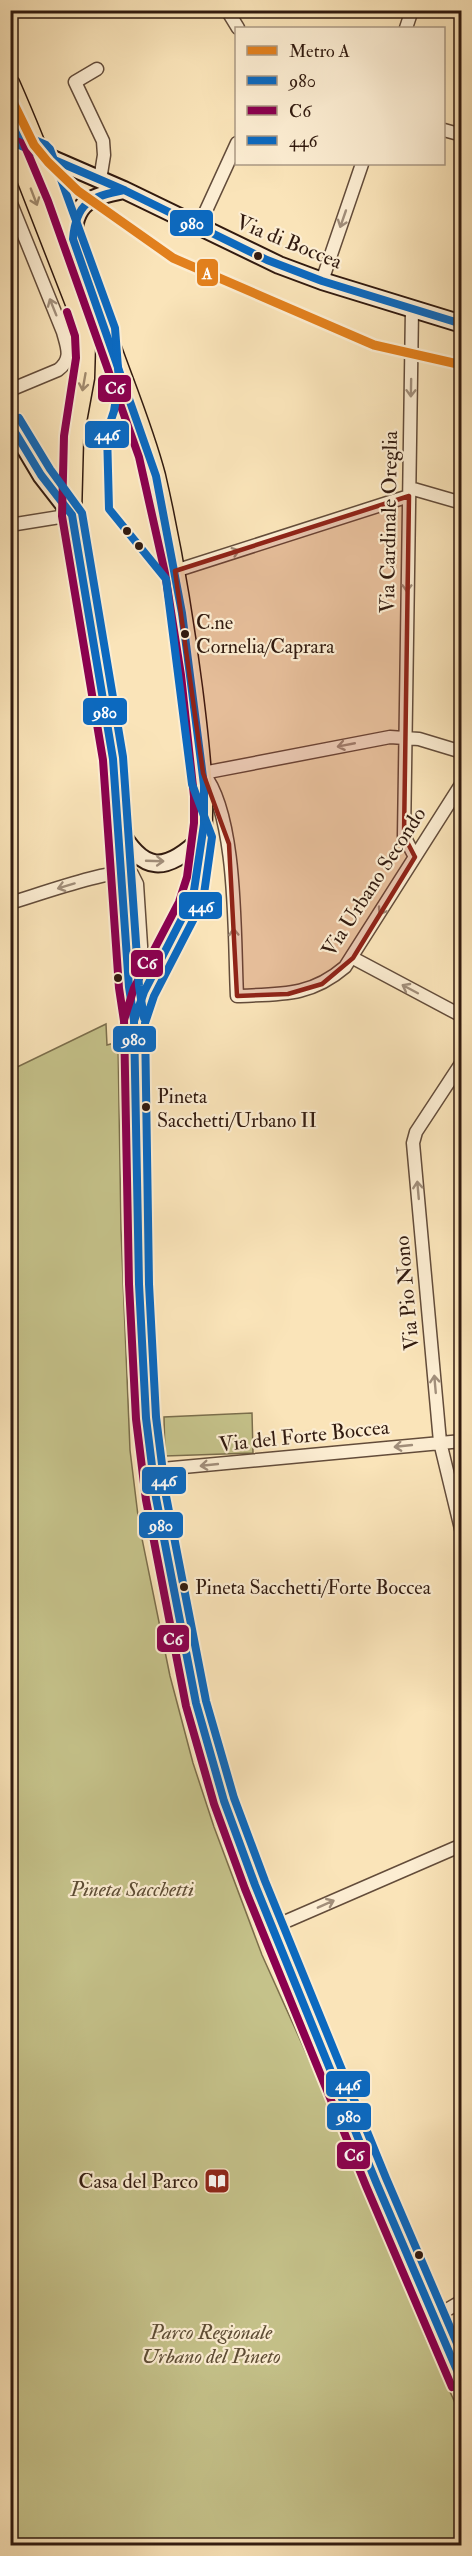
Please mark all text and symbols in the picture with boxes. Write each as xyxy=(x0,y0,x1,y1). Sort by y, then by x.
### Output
legend xyxy=(235,27,445,165)
text: Metro A xyxy=(289,40,351,63)
text: 980 xyxy=(287,70,316,93)
text: C6 xyxy=(289,100,312,123)
text: 446 xyxy=(289,130,318,153)
one-way arrow xyxy=(29,187,40,206)
line badge: 980 xyxy=(169,209,214,237)
street label: Via di Boccea xyxy=(232,209,346,276)
one-way arrow xyxy=(337,209,348,228)
text: 980 xyxy=(178,214,204,234)
unlabelled marker xyxy=(252,250,264,262)
line badge: A xyxy=(196,258,219,287)
text: A xyxy=(201,264,213,284)
one-way arrow xyxy=(46,299,57,317)
one-way arrow xyxy=(78,372,89,392)
line badge: C6 xyxy=(97,374,132,403)
one-way arrow xyxy=(405,378,417,398)
text: C6 xyxy=(105,379,127,399)
line badge: 446 xyxy=(84,420,130,449)
text: 446 xyxy=(93,425,122,445)
street label: Via Cardinale Oreglia xyxy=(374,430,404,613)
unlabelled marker xyxy=(121,525,133,537)
unlabelled marker xyxy=(133,540,145,552)
one-way arrow xyxy=(221,547,240,558)
one-way arrow xyxy=(401,573,412,593)
place label: C.ne Cornelia/Caprara xyxy=(196,610,335,660)
marker: C.ne Cornelia/Caprara xyxy=(179,628,191,640)
line badge: 980 xyxy=(82,697,128,726)
text: 980 xyxy=(91,703,117,723)
one-way arrow xyxy=(337,740,356,751)
street label: Via Urbano Secondo xyxy=(316,802,432,962)
one-way arrow xyxy=(145,856,165,867)
one-way arrow xyxy=(57,881,76,892)
line badge: 446 xyxy=(178,891,223,920)
text: 446 xyxy=(187,897,216,917)
one-way arrow xyxy=(378,898,391,915)
one-way arrow xyxy=(228,928,239,948)
line badge: C6 xyxy=(130,949,164,978)
text: C6 xyxy=(137,954,159,974)
unlabelled marker xyxy=(112,972,124,984)
one-way arrow xyxy=(402,983,419,995)
line badge: 980 xyxy=(112,1025,157,1053)
text: 980 xyxy=(120,1030,146,1050)
place label: Pineta Sacchetti/Urbano II xyxy=(157,1084,317,1133)
marker: Pineta Sacchetti/Urbano II xyxy=(140,1101,152,1113)
one-way arrow xyxy=(412,1180,423,1200)
street label: Via Pio Nono xyxy=(389,1235,425,1351)
one-way arrow xyxy=(429,1374,440,1394)
street label: Via del Forte Boccea xyxy=(218,1414,391,1458)
one-way arrow xyxy=(394,1441,414,1452)
one-way arrow xyxy=(200,1460,220,1471)
line badge: 446 xyxy=(141,1466,187,1495)
text: 446 xyxy=(150,1471,179,1491)
line badge: 980 xyxy=(138,1511,184,1539)
text: 980 xyxy=(147,1516,173,1536)
place label: Pineta Sacchetti/Forte Boccea xyxy=(195,1575,432,1600)
marker: Pineta Sacchetti/Forte Boccea xyxy=(178,1581,190,1593)
line badge: C6 xyxy=(156,1624,190,1653)
text: C6 xyxy=(163,1630,185,1650)
park label: Pineta Sacchetti xyxy=(69,1876,194,1903)
one-way arrow xyxy=(317,1898,335,1909)
line badge: 446 xyxy=(325,2070,371,2098)
text: 446 xyxy=(334,2075,363,2095)
line badge: 980 xyxy=(326,2102,372,2131)
text: 980 xyxy=(335,2107,361,2127)
line badge: C6 xyxy=(336,2141,371,2170)
text: C6 xyxy=(344,2146,366,2166)
library icon: Casa del Parco xyxy=(202,2166,232,2196)
place label: Casa del Parco xyxy=(78,2168,198,2195)
unlabelled marker xyxy=(413,2249,425,2261)
park label: Parco Regionale Urbano del Pineto xyxy=(141,2319,281,2370)

